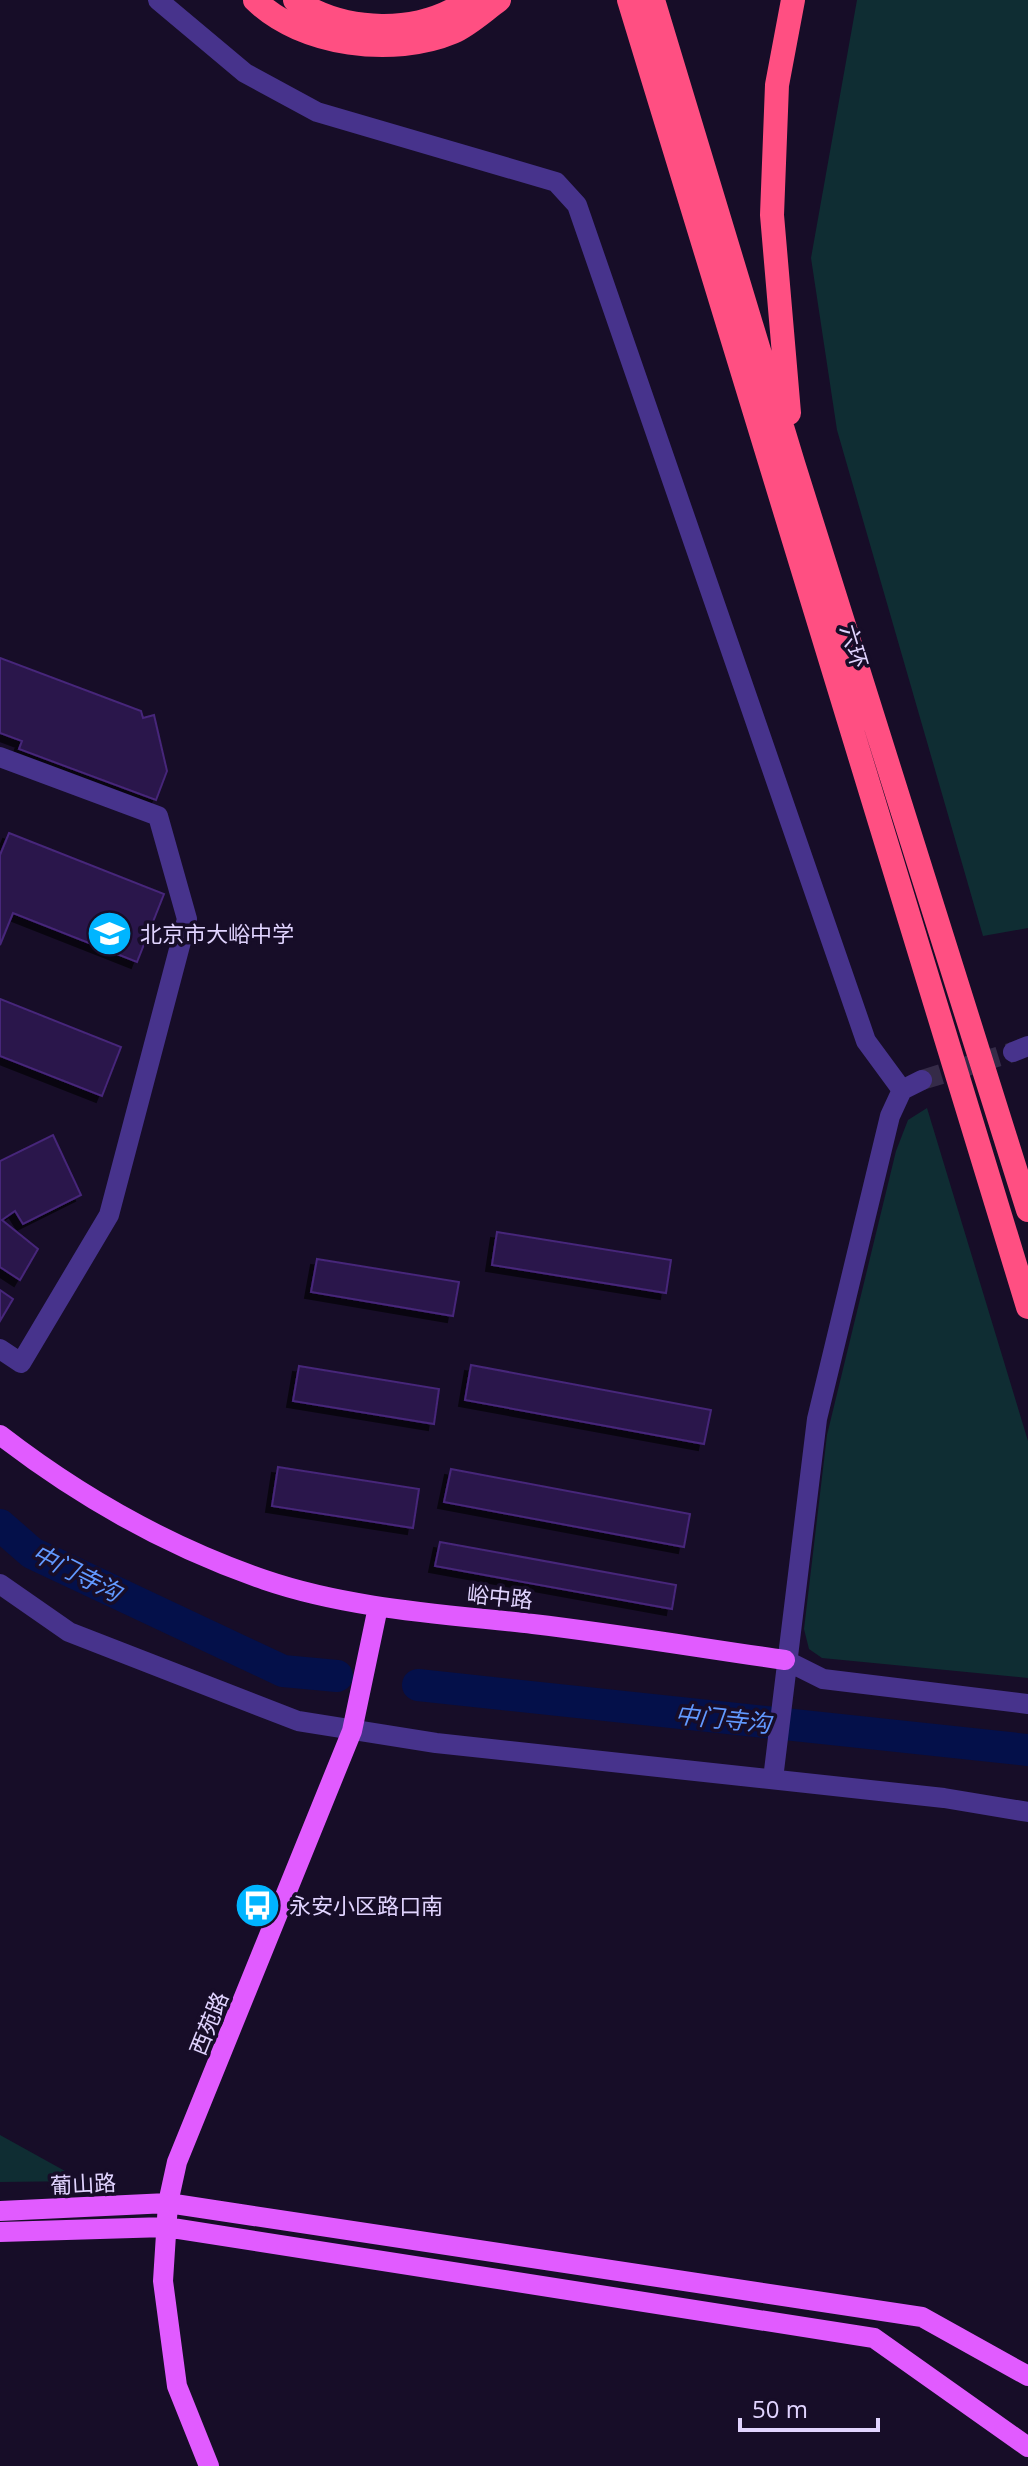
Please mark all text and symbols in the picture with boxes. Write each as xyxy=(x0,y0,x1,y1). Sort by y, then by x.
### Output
street label: 六环 xyxy=(834,621,876,671)
school or university icon: 北京市大峪中学 xyxy=(85,909,133,957)
place label: 北京市大峪中学 xyxy=(140,918,294,948)
water label: 中门寺沟 xyxy=(27,1536,130,1610)
street label: 峪中路 xyxy=(466,1578,534,1614)
water label: 中门寺沟 xyxy=(674,1697,775,1740)
bus stop icon: 永安小区路口南 xyxy=(234,1881,282,1929)
place label: 永安小区路口南 xyxy=(289,1890,443,1920)
street label: 西苑路 xyxy=(182,1987,234,2059)
street label: 葡山路 xyxy=(49,2166,117,2200)
scale bar xyxy=(740,2382,878,2432)
text: 50 m xyxy=(752,2392,808,2425)

